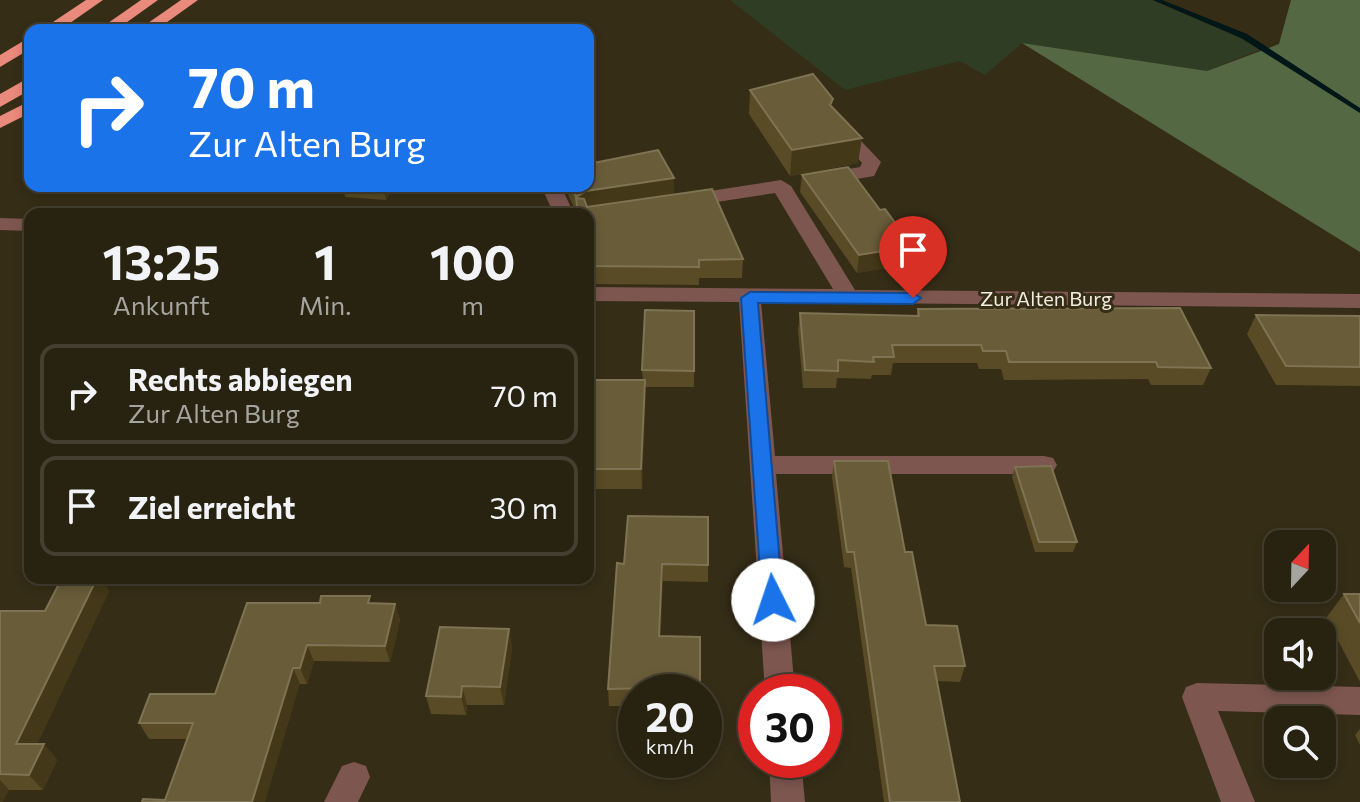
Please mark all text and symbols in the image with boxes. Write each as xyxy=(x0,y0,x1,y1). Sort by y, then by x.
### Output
text: 70 m xyxy=(188,51,315,120)
icon: right xyxy=(56,56,160,160)
text: Zur Alten Burg xyxy=(188,120,426,164)
pin xyxy=(879,216,947,298)
icon: arrive xyxy=(891,228,935,272)
text: 13:25 xyxy=(103,231,220,290)
text: 1 xyxy=(314,231,336,290)
text: 100 xyxy=(430,231,515,290)
street label: Zur Alten Burg xyxy=(980,286,1112,310)
text: Ankunft xyxy=(113,289,210,320)
text: Min. xyxy=(299,289,351,320)
text: m xyxy=(461,289,484,320)
text: Rechts abbiegen xyxy=(128,360,353,397)
icon: right xyxy=(60,372,104,416)
text: 70 m xyxy=(491,376,558,413)
text: Zur Alten Burg xyxy=(128,397,300,428)
icon: arrive xyxy=(60,484,104,528)
text: Ziel erreicht xyxy=(128,488,296,525)
text: 30 m xyxy=(489,488,558,525)
north arrow xyxy=(1264,530,1336,602)
map controls xyxy=(1264,530,1336,778)
position arrow xyxy=(731,558,815,642)
button: sound xyxy=(1264,618,1336,690)
speed limit sign: 30 xyxy=(738,674,842,778)
text: 20 xyxy=(645,691,695,740)
button: search xyxy=(1264,706,1336,778)
text: km/h xyxy=(646,734,694,758)

